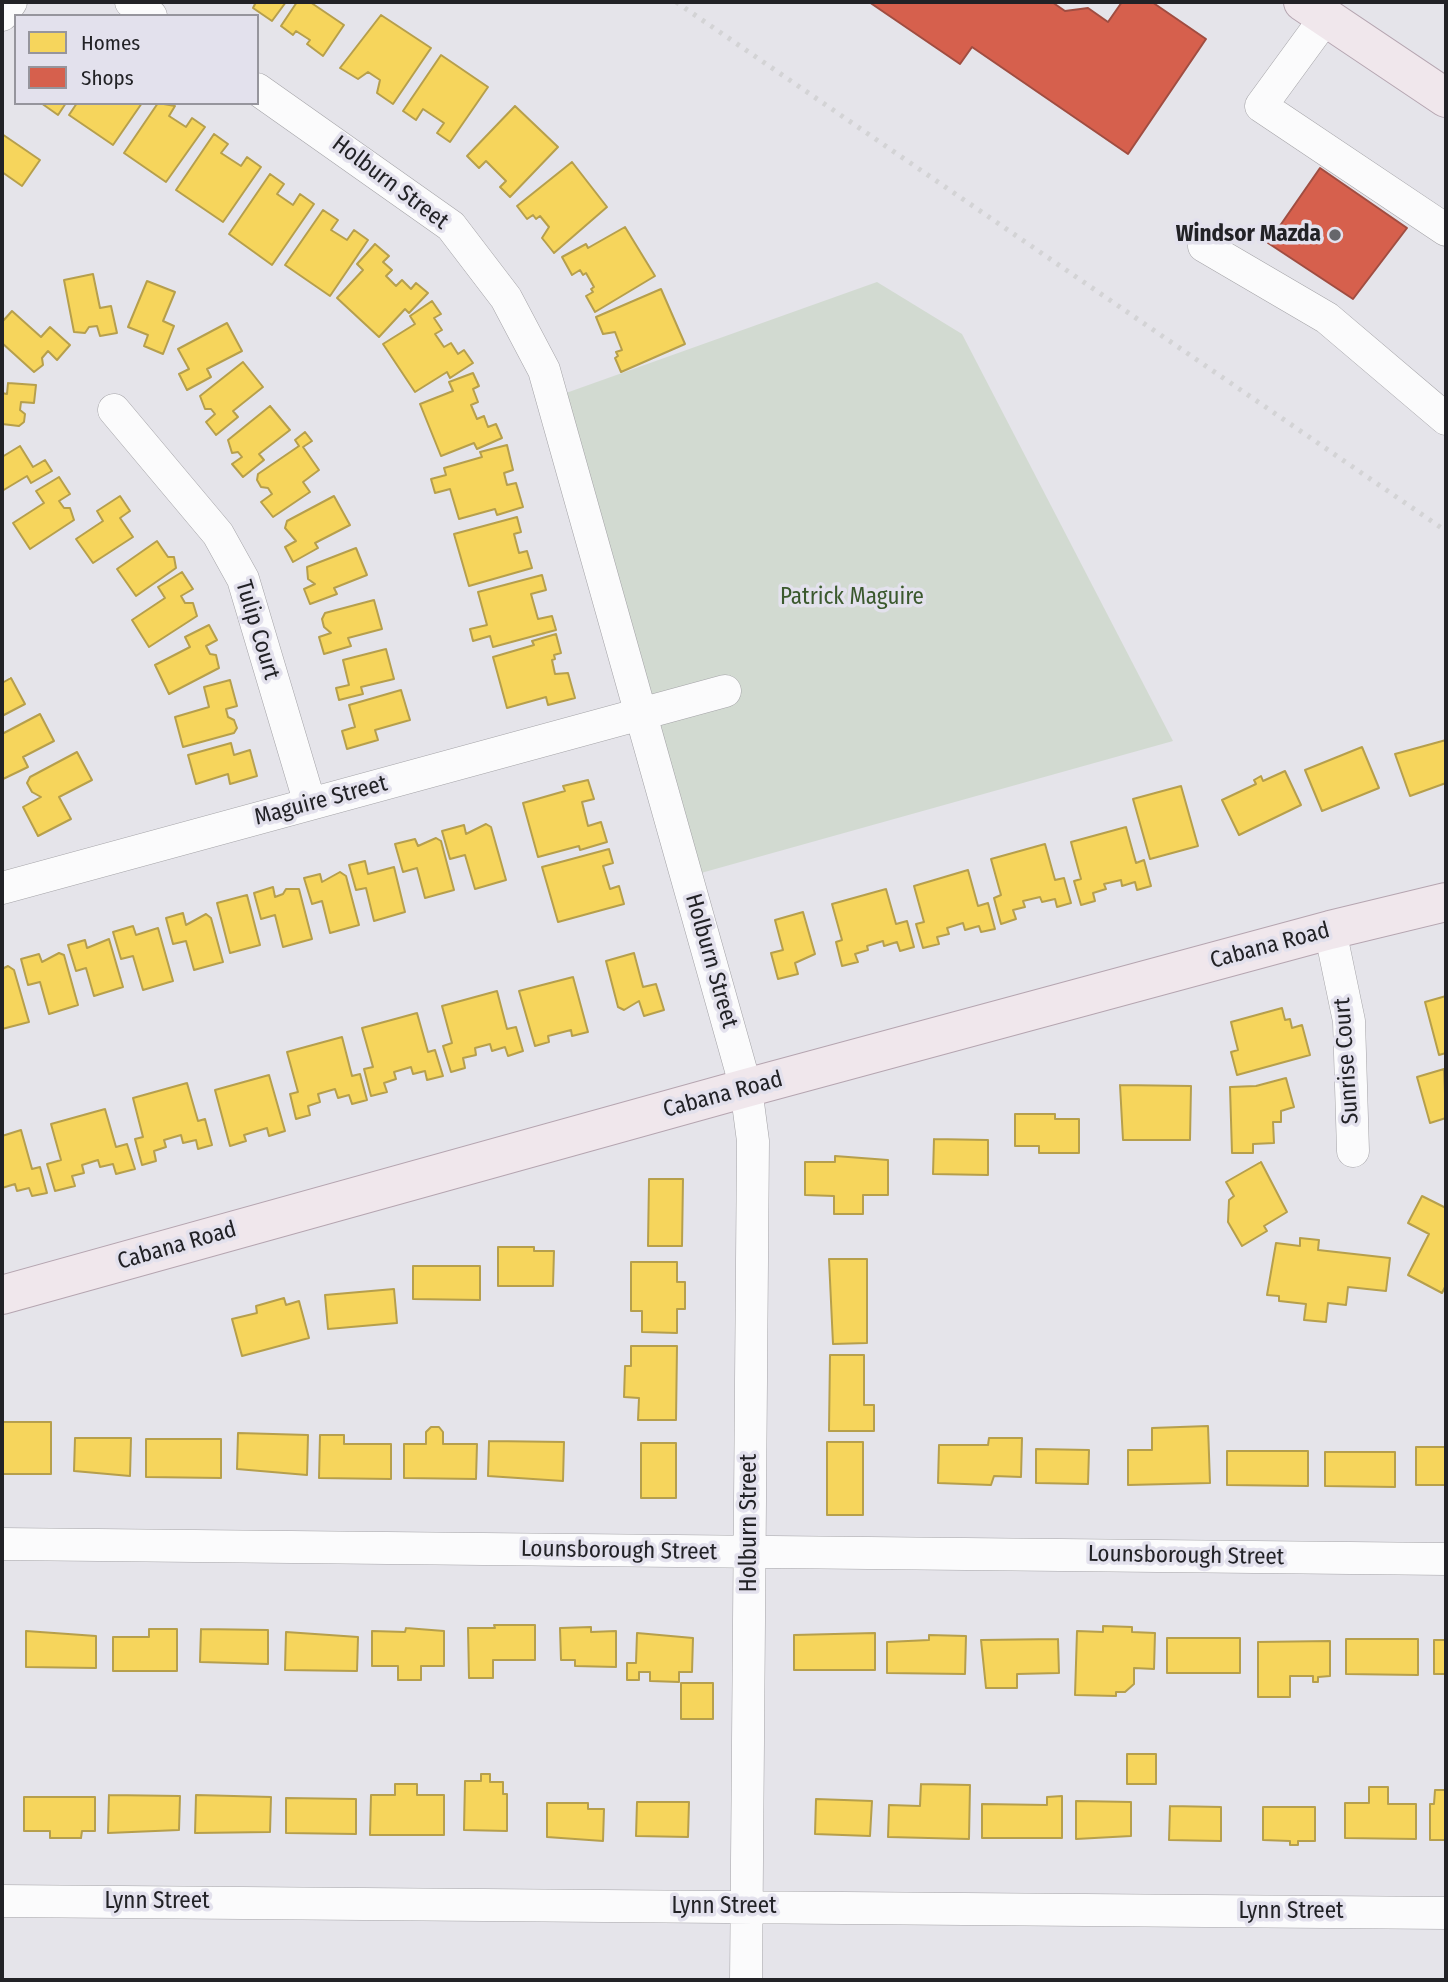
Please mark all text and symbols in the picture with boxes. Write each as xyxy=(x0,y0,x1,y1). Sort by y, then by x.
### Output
legend xyxy=(14,14,259,105)
text: Homes xyxy=(81,30,140,56)
text: Shops xyxy=(81,65,134,91)
street label: Holburn Street xyxy=(326,130,454,236)
place label: Windsor Mazda xyxy=(1176,221,1321,249)
marker: Windsor Mazda xyxy=(1327,227,1343,243)
street label: Tulip Court xyxy=(229,577,285,683)
park label: Patrick Maguire xyxy=(780,584,924,612)
street label: Maguire Street xyxy=(252,770,390,832)
street label: Holburn Street xyxy=(679,891,743,1031)
street label: Cabana Road xyxy=(1207,917,1333,975)
street label: Sunrise Court xyxy=(1329,997,1365,1125)
street label: Cabana Road xyxy=(660,1066,786,1124)
street label: Cabana Road xyxy=(114,1216,240,1276)
street label: Holburn Street xyxy=(736,1454,764,1592)
street label: Lounsborough Street xyxy=(521,1535,717,1567)
street label: Lounsborough Street xyxy=(1088,1540,1284,1572)
street label: Lynn Street xyxy=(104,1888,210,1916)
street label: Lynn Street xyxy=(671,1893,777,1921)
street label: Lynn Street xyxy=(1238,1898,1344,1926)

